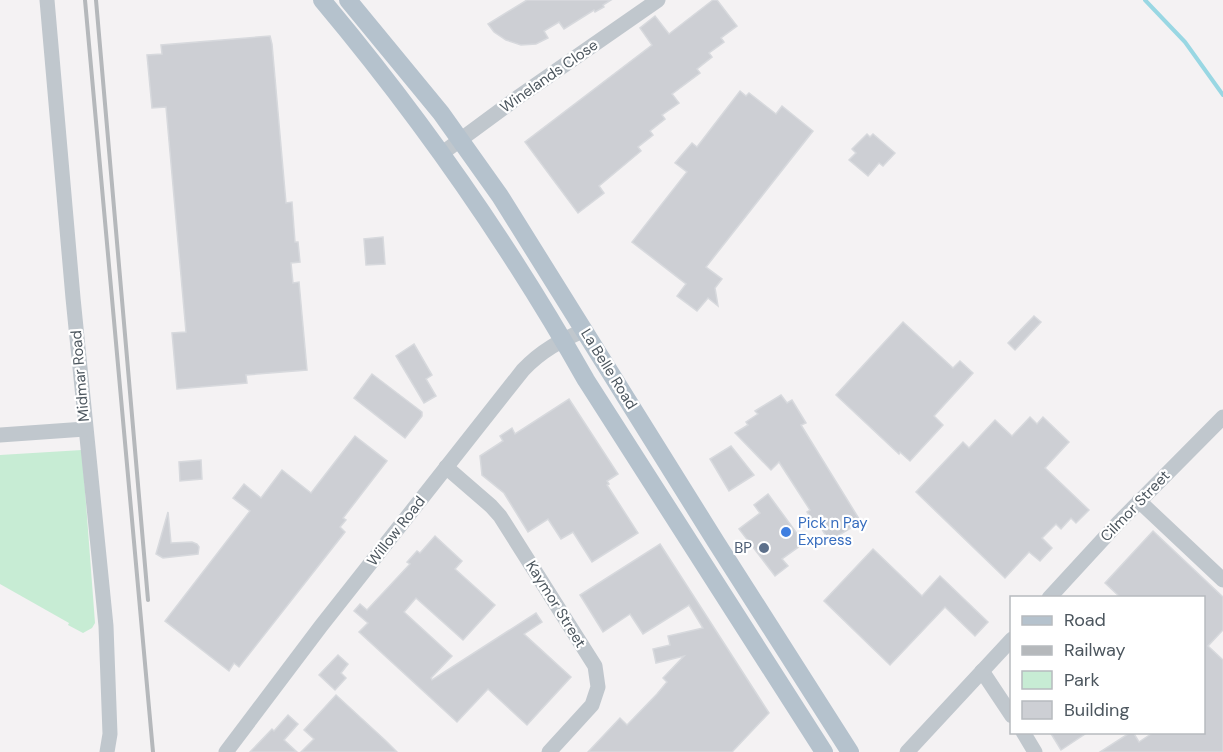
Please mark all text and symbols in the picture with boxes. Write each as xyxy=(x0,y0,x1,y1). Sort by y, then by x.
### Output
street label: Winelands Close xyxy=(496,35,602,117)
street label: La Belle Road xyxy=(576,325,642,413)
street label: Midmar Road xyxy=(66,329,94,423)
street label: Cilmor Street xyxy=(1096,466,1174,546)
street label: Willow Road xyxy=(362,492,430,570)
place label: Pick n Pay Express xyxy=(798,513,868,550)
marker: Pick n Pay Express xyxy=(779,525,793,539)
place label: BP xyxy=(734,538,752,558)
marker: BP xyxy=(757,541,771,555)
street label: Kaymor Street xyxy=(521,557,591,651)
legend xyxy=(1010,596,1205,734)
text: Road xyxy=(1064,608,1106,632)
text: Railway xyxy=(1064,638,1126,662)
text: Park xyxy=(1064,668,1100,692)
text: Building xyxy=(1064,698,1129,722)

